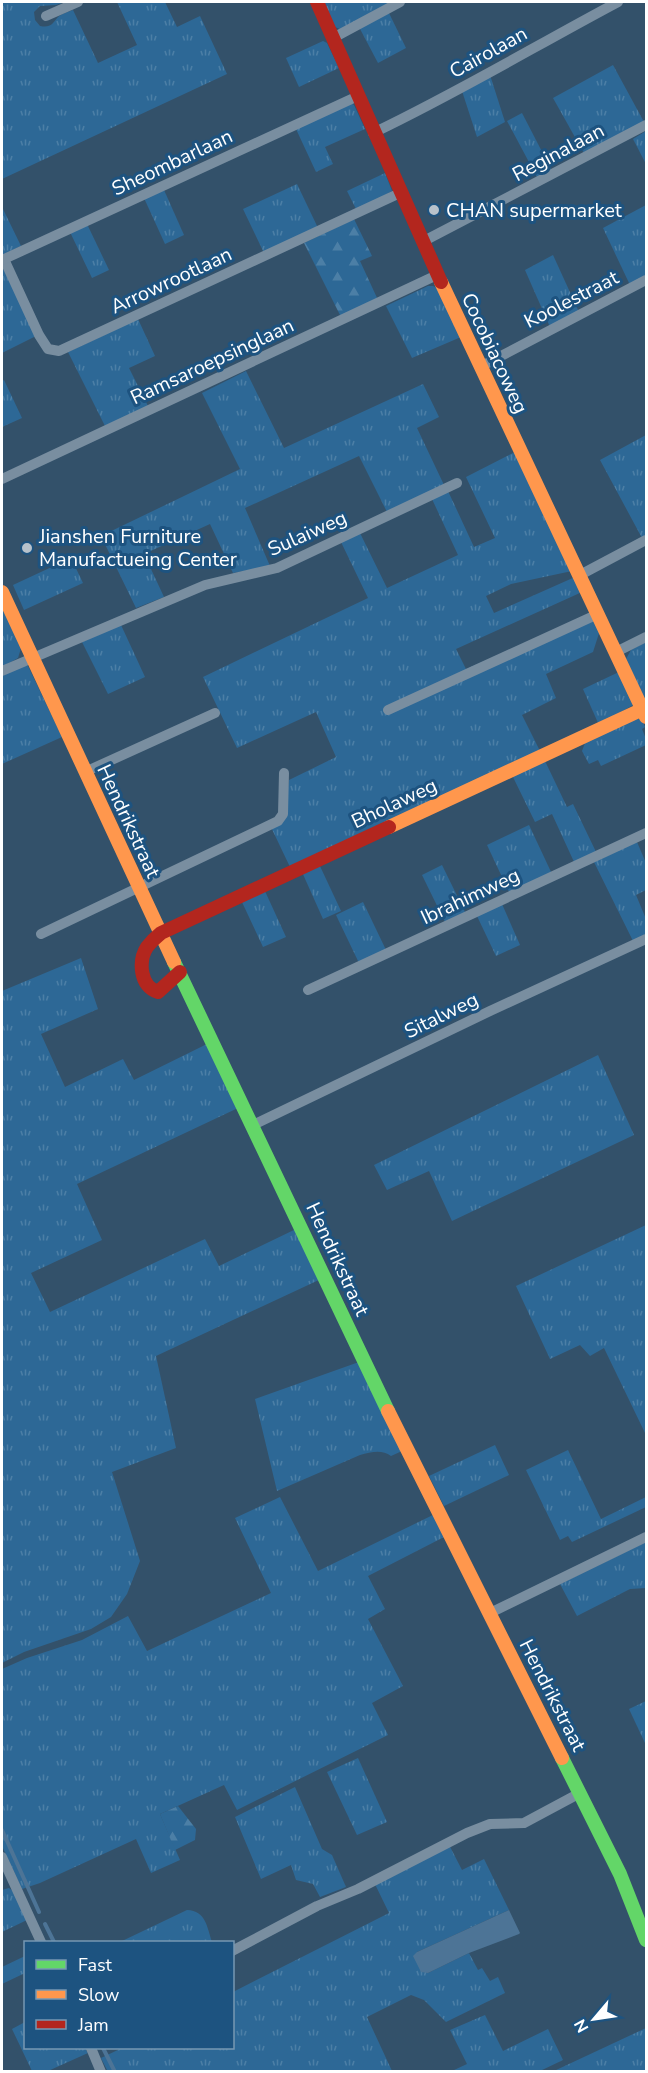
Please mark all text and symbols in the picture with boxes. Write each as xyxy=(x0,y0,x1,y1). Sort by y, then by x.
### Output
street label: Cairolaan xyxy=(445,20,532,85)
street label: Reginalaan xyxy=(507,117,609,188)
street label: Sheombarlaan xyxy=(107,123,237,202)
place label: CHAN supermarket xyxy=(446,197,623,224)
marker: CHAN supermarket xyxy=(427,203,441,217)
street label: Arrowrootlaan xyxy=(106,240,236,320)
street label: Koolestraat xyxy=(519,264,624,335)
street label: Cocobiacoweg xyxy=(455,289,534,418)
street label: Ramsaroepsinglaan xyxy=(126,312,298,411)
street label: Sulaiweg xyxy=(263,504,351,563)
place label: Jianshen Furniture Manufactueing Center xyxy=(38,523,237,573)
marker: Jianshen Furniture Manufactueing Center xyxy=(20,541,34,555)
street label: Hendrikstraat xyxy=(90,760,167,883)
street label: Bholaweg xyxy=(347,772,441,835)
street label: Ibrahimweg xyxy=(416,862,524,931)
street label: Sitalweg xyxy=(400,986,483,1045)
street label: Hendrikstraat xyxy=(299,1198,376,1321)
street label: Hendrikstraat xyxy=(513,1635,593,1757)
legend xyxy=(24,1941,234,2049)
text: Fast xyxy=(78,1953,113,1977)
text: Slow xyxy=(78,1983,119,2007)
north arrow xyxy=(564,1989,624,2049)
text: Jam xyxy=(77,2013,109,2037)
text: N xyxy=(569,2015,594,2036)

